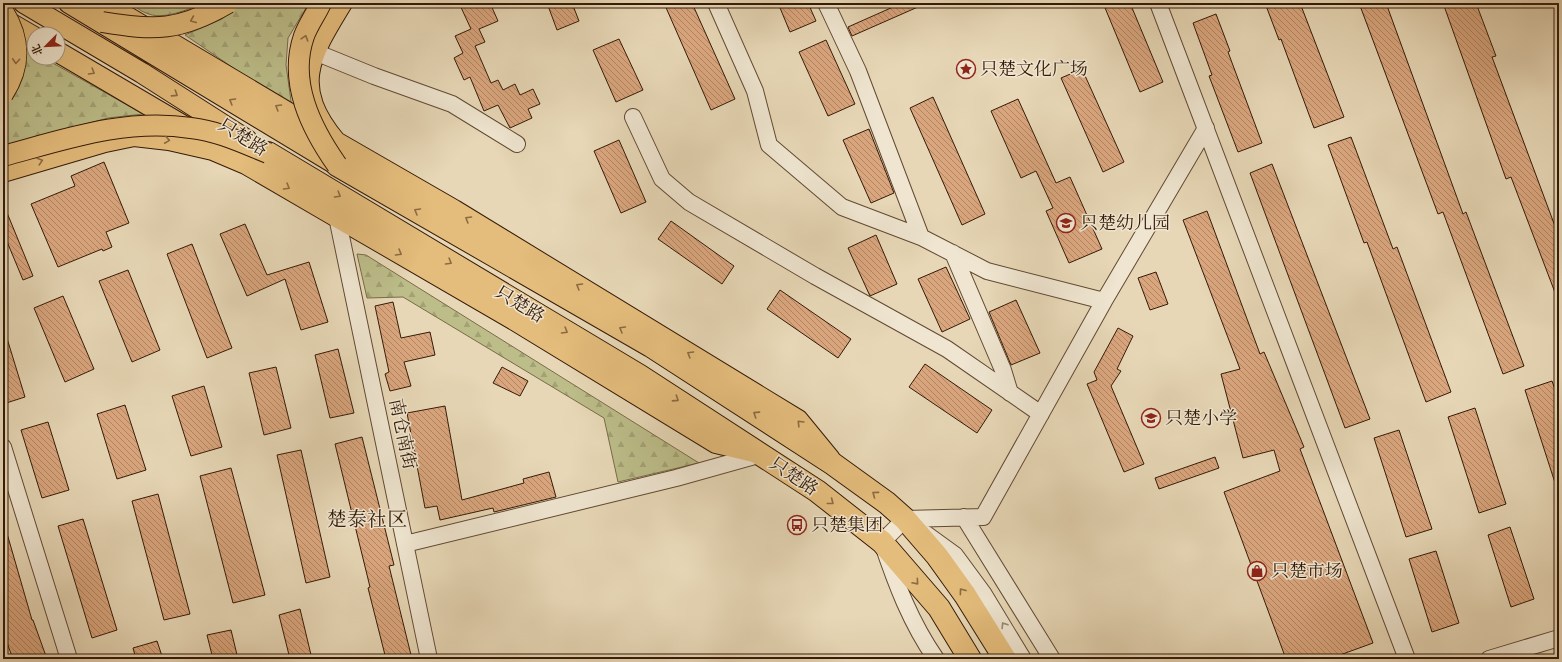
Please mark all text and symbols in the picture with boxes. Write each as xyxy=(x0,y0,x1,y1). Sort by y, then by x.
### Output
one-way arrow xyxy=(189,15,197,23)
north arrow xyxy=(26,26,66,66)
one-way arrow xyxy=(300,34,308,41)
text: 北 xyxy=(28,42,45,58)
place label: 只楚文化广场 xyxy=(980,57,1088,80)
one-way arrow xyxy=(11,58,20,64)
place icon: 只楚文化广场 xyxy=(955,58,977,80)
one-way arrow xyxy=(87,67,95,74)
one-way arrow xyxy=(171,89,178,96)
one-way arrow xyxy=(229,99,236,106)
one-way arrow xyxy=(275,104,282,112)
street label: 只楚路 xyxy=(214,113,272,161)
one-way arrow xyxy=(164,135,170,144)
one-way arrow xyxy=(37,157,44,166)
one-way arrow xyxy=(283,183,290,190)
one-way arrow xyxy=(334,190,341,197)
one-way arrow xyxy=(414,208,421,215)
place label: 只楚幼儿园 xyxy=(1080,211,1170,234)
school or university icon: 只楚幼儿园 xyxy=(1055,212,1077,234)
one-way arrow xyxy=(465,216,472,223)
one-way arrow xyxy=(395,248,402,255)
one-way arrow xyxy=(445,257,452,264)
street label: 只楚路 xyxy=(491,280,549,327)
one-way arrow xyxy=(576,284,583,291)
one-way arrow xyxy=(561,326,568,334)
one-way arrow xyxy=(619,327,626,334)
one-way arrow xyxy=(687,351,694,359)
one-way arrow xyxy=(672,394,679,402)
street label: 南仓南街 xyxy=(385,396,422,472)
place label: 只楚小学 xyxy=(1165,406,1237,429)
school or university icon: 只楚小学 xyxy=(1140,407,1162,429)
one-way arrow xyxy=(753,411,760,418)
one-way arrow xyxy=(797,420,805,428)
street label: 只楚路 xyxy=(765,451,823,500)
one-way arrow xyxy=(872,492,879,499)
one-way arrow xyxy=(826,497,833,504)
district label: 楚泰社区 xyxy=(327,506,407,532)
place label: 只楚集团 xyxy=(811,513,883,536)
bus stop icon: 只楚集团 xyxy=(786,514,808,536)
place label: 只楚市场 xyxy=(1271,559,1343,582)
shop icon: 只楚市场 xyxy=(1246,560,1268,582)
one-way arrow xyxy=(912,577,919,585)
one-way arrow xyxy=(960,588,967,595)
one-way arrow xyxy=(1001,622,1008,629)

